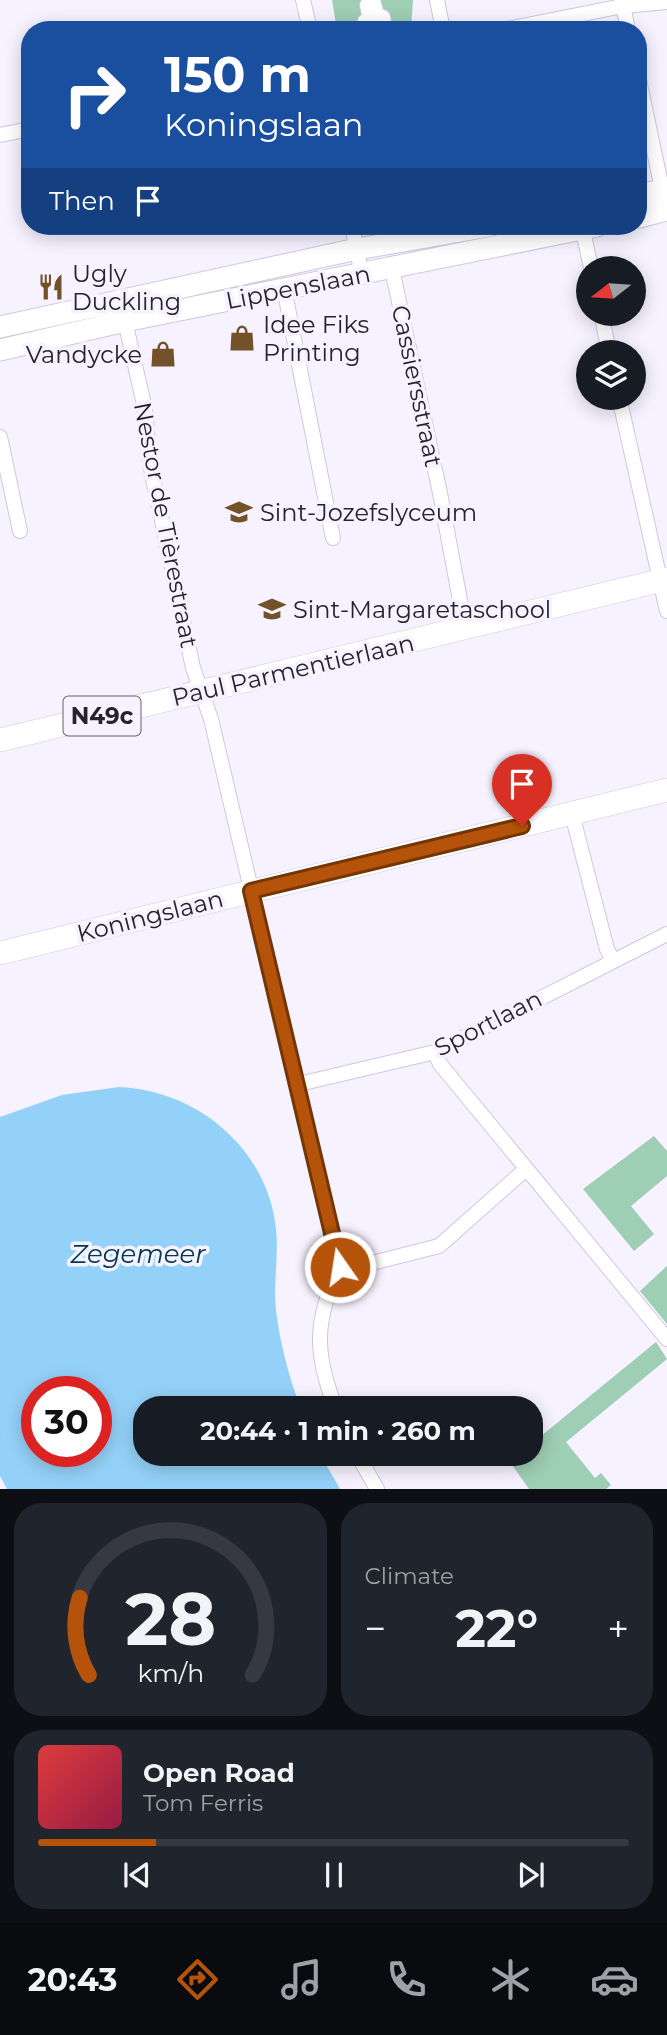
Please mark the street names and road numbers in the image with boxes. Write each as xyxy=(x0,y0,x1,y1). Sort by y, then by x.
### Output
street label: Lippenslaan xyxy=(223,259,373,315)
street label: Cassiersstraat xyxy=(386,302,448,470)
street label: Nestor de Tièrestraat xyxy=(128,400,204,651)
street label: Paul Parmentierlaan xyxy=(169,628,417,712)
road number: N49c xyxy=(64,696,140,736)
street label: Koningslaan xyxy=(74,884,226,948)
street label: Sportlaan xyxy=(429,984,547,1062)

